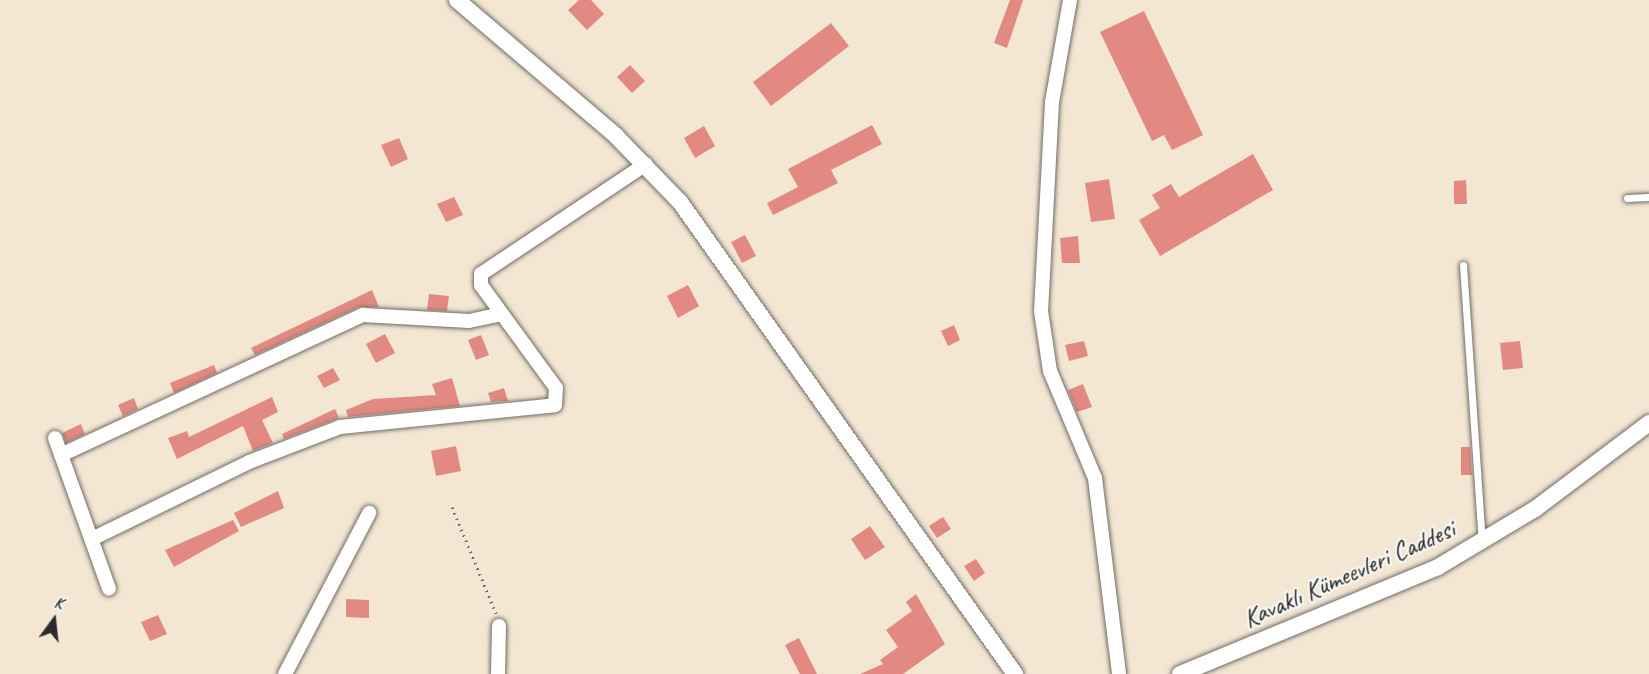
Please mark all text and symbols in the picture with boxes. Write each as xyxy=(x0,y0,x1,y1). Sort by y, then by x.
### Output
street label: Kavaklı Kümeevleri Caddesi xyxy=(1238,513,1460,635)
north arrow xyxy=(24,590,84,650)
text: K xyxy=(52,592,65,613)

